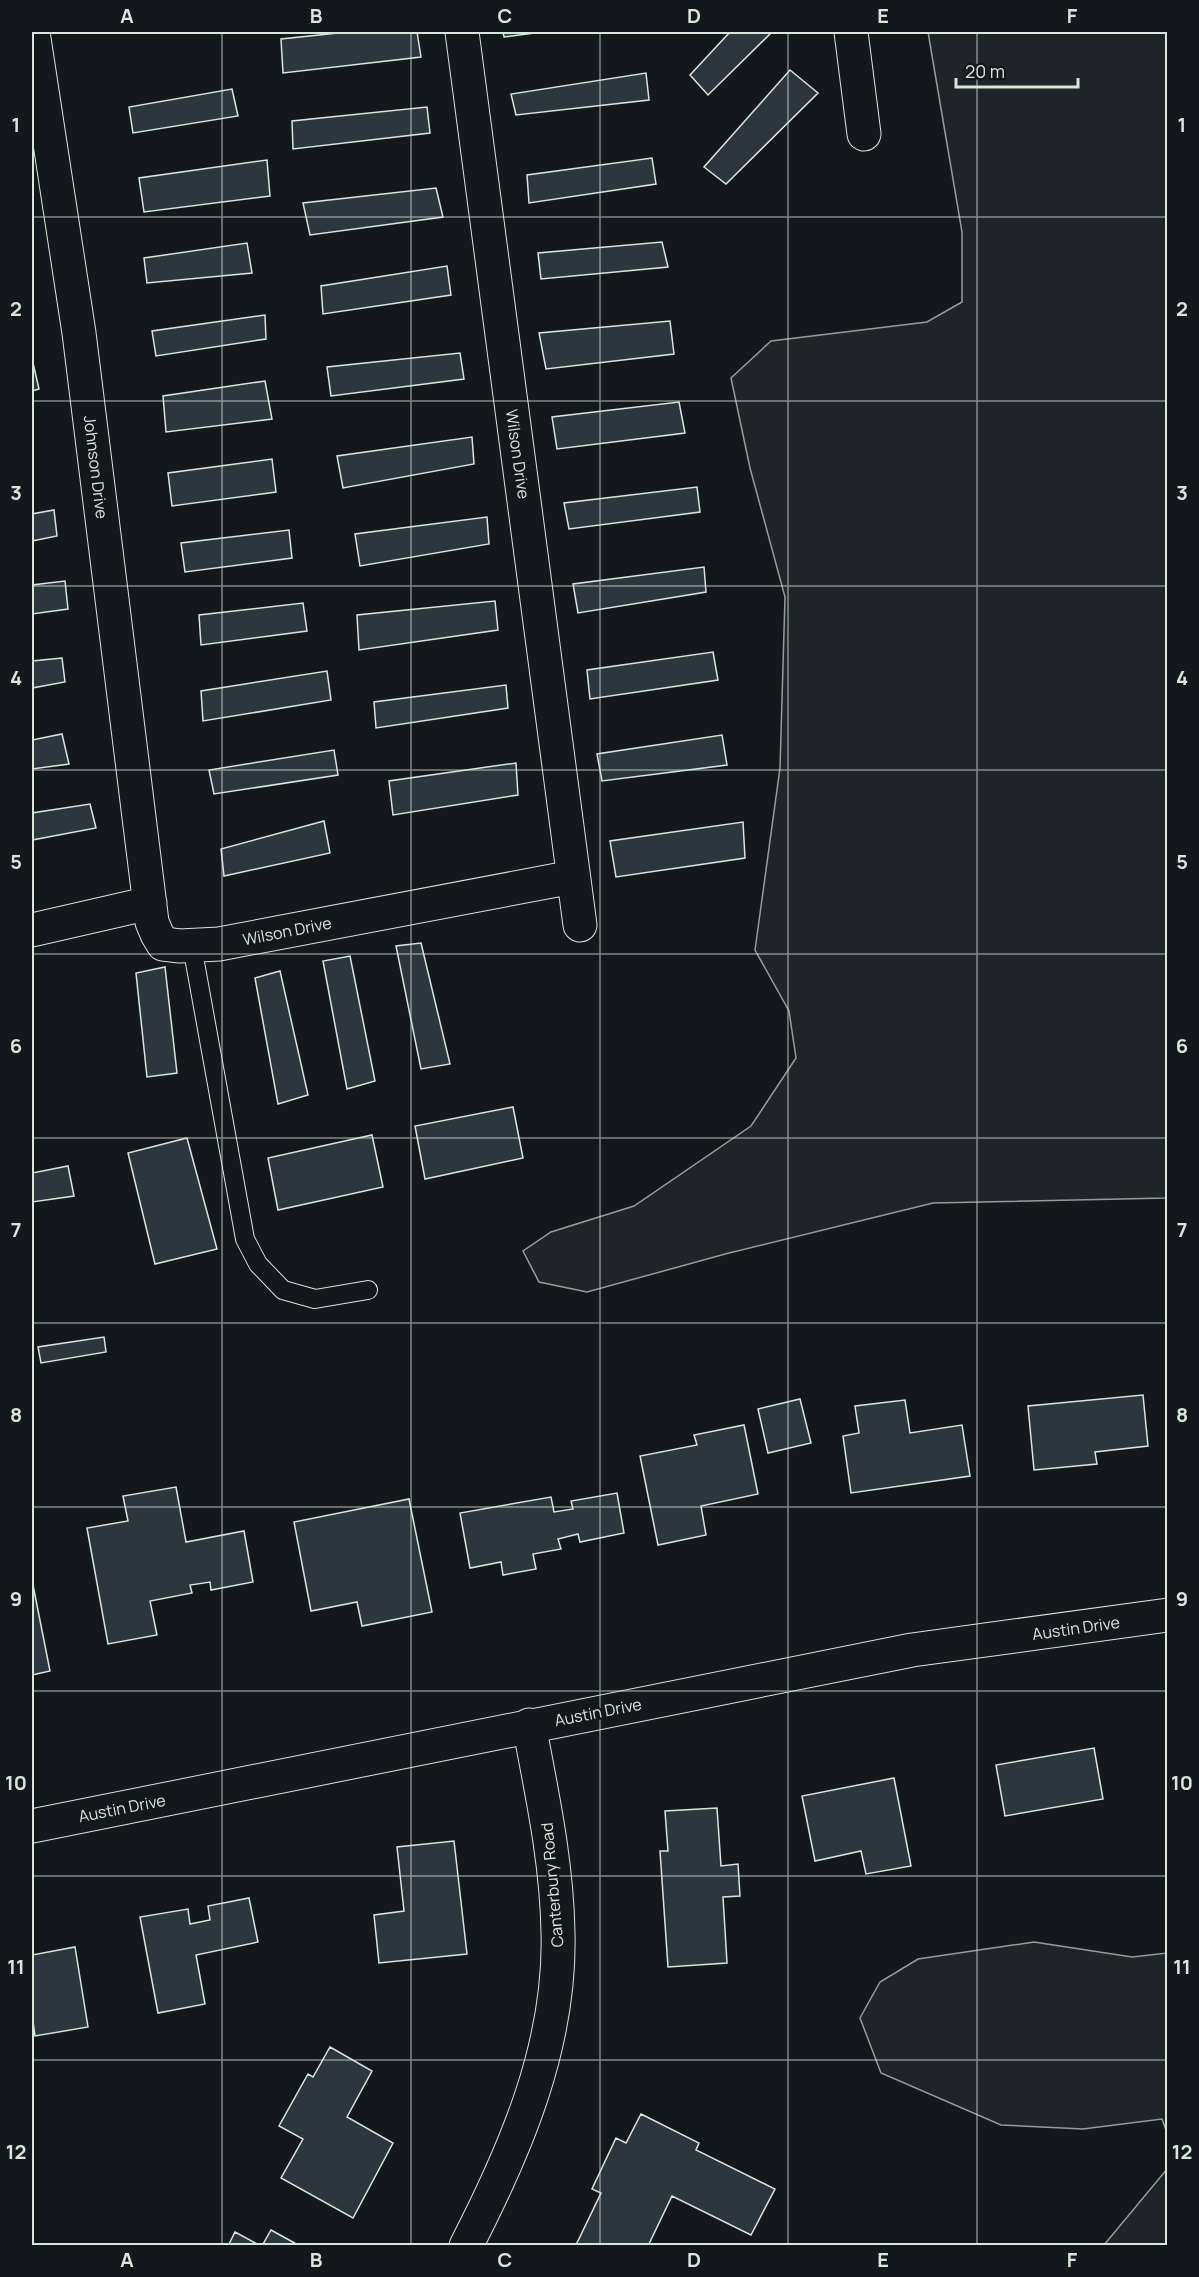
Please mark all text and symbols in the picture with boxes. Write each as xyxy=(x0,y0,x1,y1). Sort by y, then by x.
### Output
text: A xyxy=(120,2,134,29)
text: B xyxy=(310,2,323,29)
text: C xyxy=(498,2,512,29)
text: D xyxy=(687,2,701,29)
text: E xyxy=(877,2,889,29)
text: F xyxy=(1067,2,1078,29)
scale bar xyxy=(956,51,1078,89)
text: 20 m xyxy=(965,59,1005,83)
text: 1 xyxy=(12,111,20,138)
text: 1 xyxy=(1178,111,1186,138)
text: 2 xyxy=(10,295,22,322)
text: 2 xyxy=(1176,295,1188,322)
street label: Wilson Drive xyxy=(501,408,535,500)
street label: Johnson Drive xyxy=(79,414,113,520)
text: 3 xyxy=(10,479,22,506)
text: 3 xyxy=(1176,479,1188,506)
text: 4 xyxy=(10,664,22,691)
text: 4 xyxy=(1176,664,1188,691)
text: 5 xyxy=(10,848,22,875)
text: 5 xyxy=(1176,848,1188,875)
street label: Wilson Drive xyxy=(241,912,333,950)
text: 6 xyxy=(10,1032,22,1059)
text: 6 xyxy=(1176,1032,1188,1059)
text: 7 xyxy=(11,1216,21,1243)
text: 7 xyxy=(1177,1216,1187,1243)
text: 8 xyxy=(10,1401,22,1428)
text: 8 xyxy=(1176,1401,1188,1428)
text: 9 xyxy=(10,1585,22,1612)
text: 9 xyxy=(1176,1585,1188,1612)
street label: Austin Drive xyxy=(1031,1611,1121,1645)
street label: Austin Drive xyxy=(553,1693,643,1731)
text: 10 xyxy=(5,1769,27,1796)
text: 10 xyxy=(1171,1769,1193,1796)
street label: Austin Drive xyxy=(77,1789,167,1827)
street label: Canterbury Road xyxy=(536,1822,568,1948)
text: 11 xyxy=(7,1953,25,1980)
text: 11 xyxy=(1173,1953,1191,1980)
text: 12 xyxy=(6,2138,26,2165)
text: 12 xyxy=(1172,2138,1192,2165)
text: A xyxy=(120,2246,134,2273)
text: B xyxy=(310,2246,323,2273)
text: C xyxy=(498,2246,512,2273)
text: D xyxy=(687,2246,701,2273)
text: E xyxy=(877,2246,889,2273)
text: F xyxy=(1067,2246,1078,2273)

